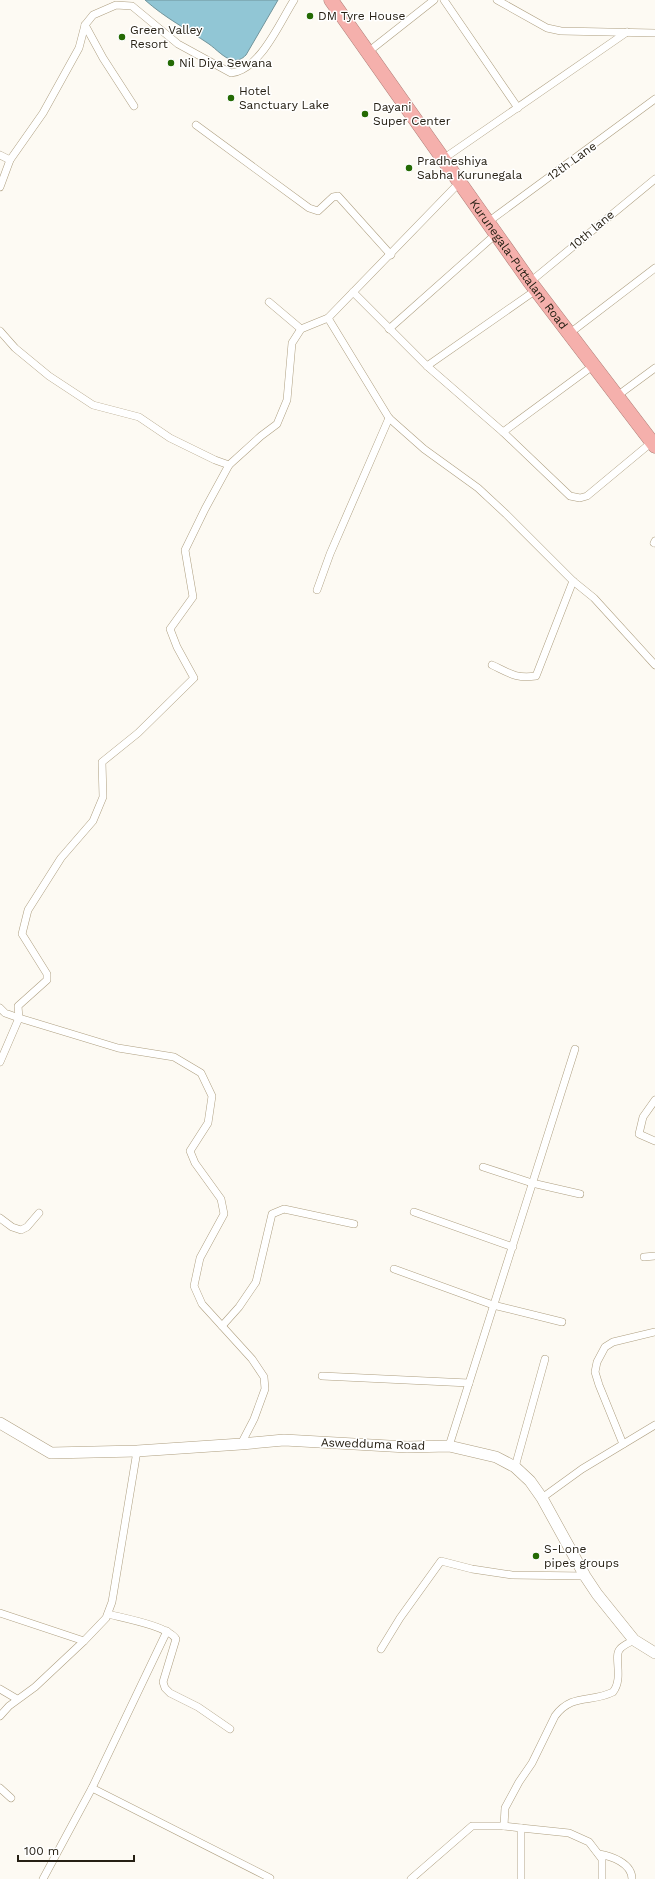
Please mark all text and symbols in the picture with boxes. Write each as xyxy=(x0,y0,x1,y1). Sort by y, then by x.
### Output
place label: DM Tyre House xyxy=(318,9,405,23)
marker: DM Tyre House xyxy=(305,11,315,21)
place label: Green Valley Resort xyxy=(130,23,203,51)
marker: Green Valley Resort xyxy=(117,32,127,42)
place label: Nil Diya Sewana xyxy=(179,56,272,70)
marker: Nil Diya Sewana xyxy=(166,58,176,68)
place label: Hotel Sanctuary Lake xyxy=(239,84,329,112)
marker: Hotel Sanctuary Lake xyxy=(226,93,236,103)
place label: Dayani Super Center xyxy=(373,100,451,128)
marker: Dayani Super Center xyxy=(360,109,370,119)
street label: 12th Lane xyxy=(545,139,599,183)
place label: Pradheshiya Sabha Kurunegala xyxy=(417,154,522,182)
marker: Pradheshiya Sabha Kurunegala xyxy=(404,163,414,173)
street label: Kurunegala-Puttalam Road xyxy=(467,196,570,332)
street label: 10th lane xyxy=(567,207,617,253)
street label: Aswedduma Road xyxy=(321,1435,425,1453)
place label: S-Lone pipes groups xyxy=(544,1542,619,1570)
marker: S-Lone pipes groups xyxy=(531,1551,541,1561)
scale bar xyxy=(18,1837,134,1863)
text: 100 m xyxy=(24,1844,59,1858)

